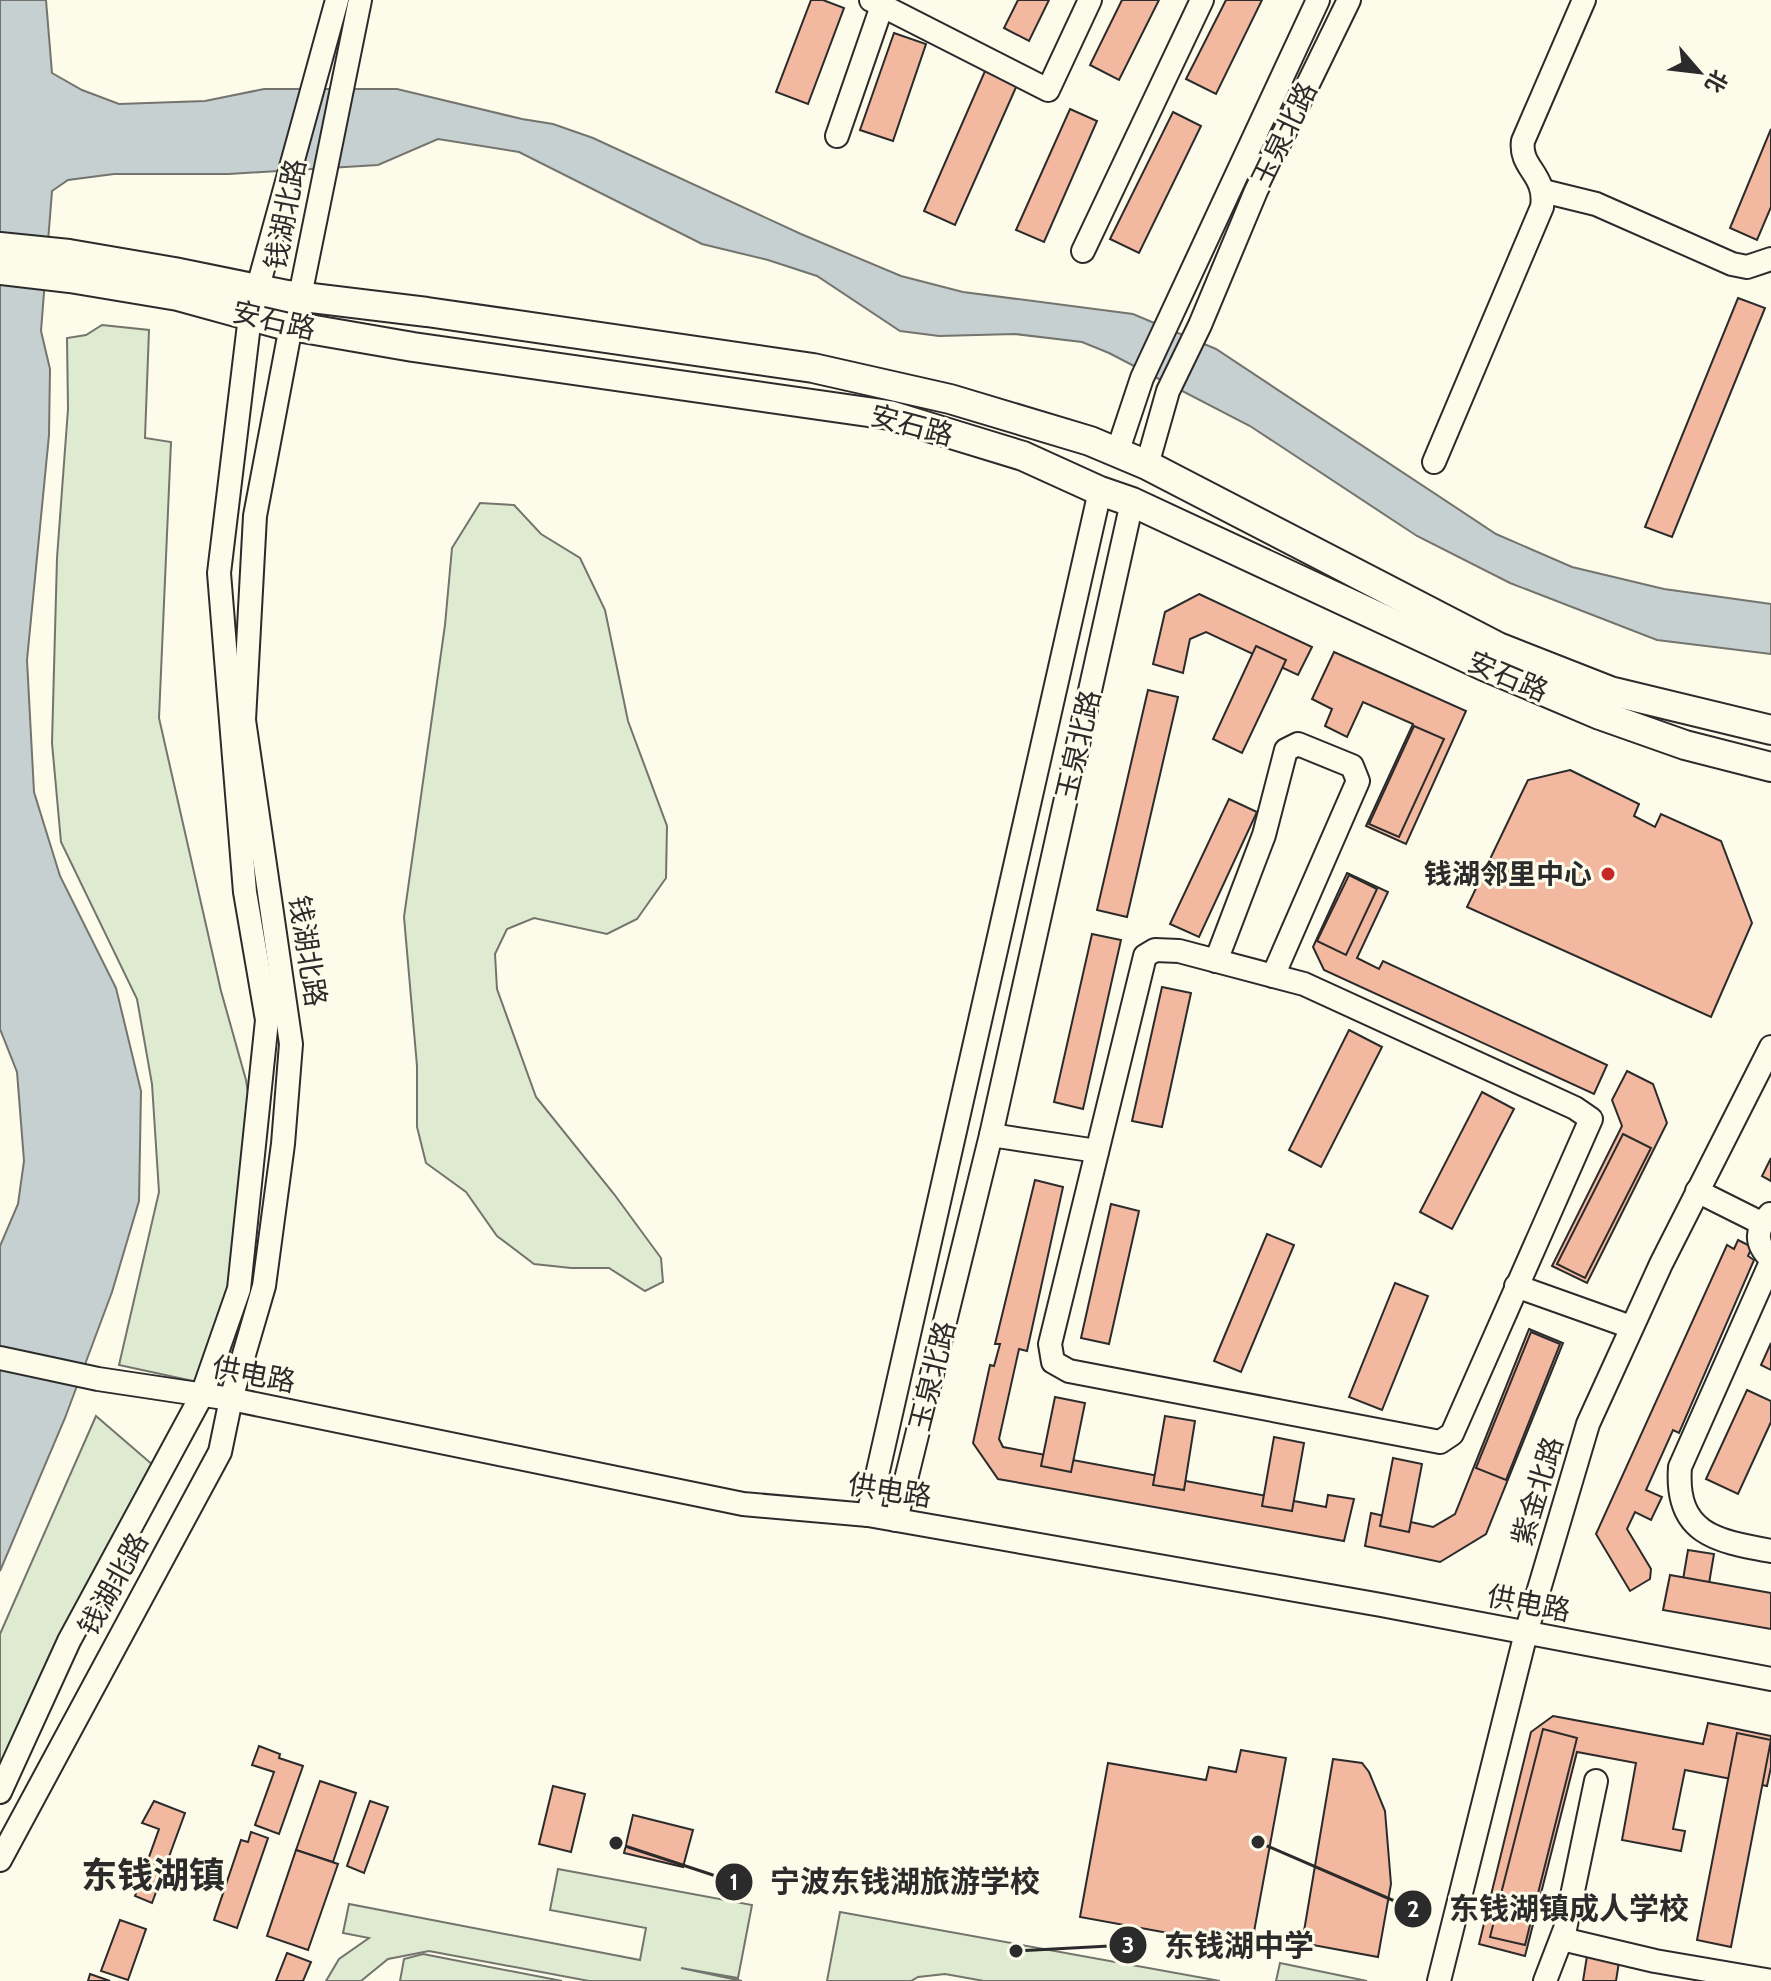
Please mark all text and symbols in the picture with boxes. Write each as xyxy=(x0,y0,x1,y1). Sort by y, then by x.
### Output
north arrow xyxy=(1659,32,1739,112)
text: 北 xyxy=(1699,65,1733,97)
street label: 玉泉北路 xyxy=(1244,76,1324,192)
street label: 钱湖北路 xyxy=(258,156,312,272)
street label: 安石路 xyxy=(229,294,319,346)
street label: 安石路 xyxy=(867,398,957,452)
street label: 安石路 xyxy=(1463,644,1553,708)
street label: 玉泉北路 xyxy=(1049,687,1107,803)
place label: 钱湖邻里中心 xyxy=(1424,857,1592,891)
marker: 钱湖邻里中心 xyxy=(1599,865,1617,883)
street label: 钱湖北路 xyxy=(282,893,334,1009)
street label: 玉泉北路 xyxy=(902,1318,962,1434)
street label: 供电路 xyxy=(210,1349,298,1399)
street label: 紫金北路 xyxy=(1504,1432,1570,1550)
street label: 供电路 xyxy=(846,1467,934,1513)
street label: 钱湖北路 xyxy=(71,1527,155,1641)
street label: 供电路 xyxy=(1485,1578,1573,1628)
district label: 东钱湖镇 xyxy=(81,1853,225,1897)
callout: 宁波东钱湖旅游学校 xyxy=(714,1855,1056,1909)
text: 宁波东钱湖旅游学校 xyxy=(770,1863,1040,1900)
text: 1 xyxy=(730,1867,738,1896)
callout: 东钱湖镇成人学校 xyxy=(1393,1882,1705,1936)
text: 东钱湖镇成人学校 xyxy=(1449,1890,1689,1927)
text: 2 xyxy=(1407,1894,1419,1923)
callout: 东钱湖中学 xyxy=(1108,1918,1330,1972)
text: 东钱湖中学 xyxy=(1164,1927,1314,1964)
text: 3 xyxy=(1122,1930,1134,1959)

